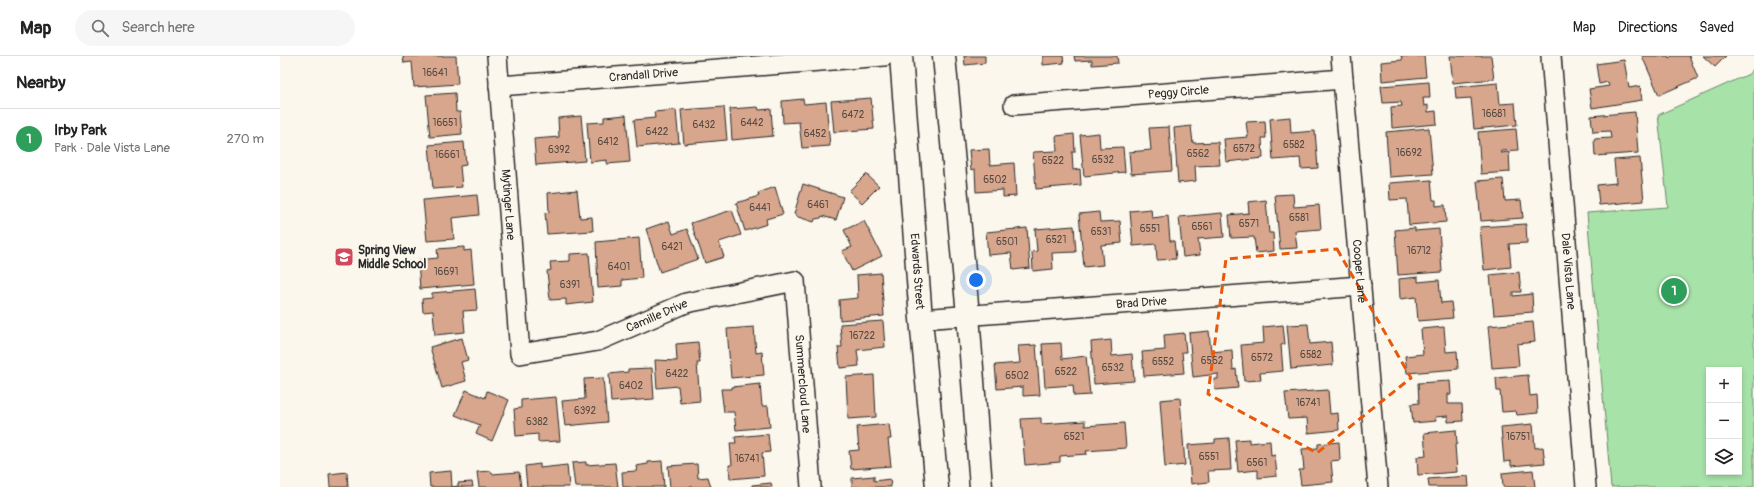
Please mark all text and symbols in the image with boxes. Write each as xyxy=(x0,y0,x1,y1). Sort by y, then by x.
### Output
search box xyxy=(75,10,355,46)
text: Map xyxy=(20,16,51,40)
icon: search xyxy=(89,17,111,39)
text: Search here xyxy=(121,18,195,37)
text: Map xyxy=(1573,19,1596,36)
text: Directions xyxy=(1618,19,1677,36)
text: Saved xyxy=(1699,19,1734,36)
street label: Crandall Drive xyxy=(608,65,679,85)
house number: 16641 xyxy=(422,67,448,79)
text: Nearby xyxy=(16,72,65,93)
street label: Peggy Circle xyxy=(1147,82,1210,102)
house number: 16681 xyxy=(1482,108,1506,120)
house number: 6472 xyxy=(842,109,865,121)
house number: 16651 xyxy=(433,117,458,129)
house number: 6442 xyxy=(740,117,764,129)
house number: 6432 xyxy=(693,119,716,131)
text: Irby Park xyxy=(54,121,107,140)
house number: 6422 xyxy=(646,126,669,138)
house number: 6452 xyxy=(804,128,827,140)
text: 1 xyxy=(26,131,32,147)
text: 270 m xyxy=(227,131,264,147)
house number: 6412 xyxy=(597,136,619,148)
house number: 6582 xyxy=(1283,139,1305,151)
text: Park · Dale Vista Lane xyxy=(54,140,170,156)
house number: 6572 xyxy=(1233,143,1255,155)
house number: 6392 xyxy=(548,144,570,156)
house number: 16692 xyxy=(1396,147,1423,159)
house number: 6562 xyxy=(1187,148,1210,160)
house number: 16661 xyxy=(434,149,460,161)
house number: 6532 xyxy=(1092,154,1115,166)
house number: 6522 xyxy=(1042,155,1065,167)
street label: Mytinger Lane xyxy=(498,169,519,241)
house number: 6502 xyxy=(983,174,1007,186)
house number: 6461 xyxy=(807,199,829,211)
house number: 6441 xyxy=(749,202,771,214)
house number: 6581 xyxy=(1289,212,1309,224)
house number: 6571 xyxy=(1239,218,1259,230)
house number: 6561 xyxy=(1192,221,1213,233)
house number: 6551 xyxy=(1140,223,1160,235)
house number: 6531 xyxy=(1091,226,1111,238)
street label: Dale Vista Lane xyxy=(1558,232,1579,310)
street label: Edwards Street xyxy=(907,233,928,310)
house number: 6521 xyxy=(1046,234,1066,246)
house number: 6501 xyxy=(996,236,1018,248)
street label: Cooper Lane xyxy=(1349,239,1370,304)
house number: 6421 xyxy=(661,241,683,253)
place label: Spring View Middle School xyxy=(358,243,427,272)
house number: 16712 xyxy=(1407,245,1432,257)
school or university icon: Spring View Middle School xyxy=(333,246,355,268)
house number: 6401 xyxy=(608,261,630,273)
house number: 16691 xyxy=(434,266,458,278)
your location xyxy=(966,270,986,290)
pin: 1 xyxy=(1661,276,1687,306)
house number: 6391 xyxy=(560,279,580,291)
street label: Brad Drive xyxy=(1115,293,1167,312)
street label: Camille Drive xyxy=(624,296,690,336)
house number: 16722 xyxy=(849,330,875,342)
street label: Summercloud Lane xyxy=(792,334,814,434)
house number: 6582 xyxy=(1300,349,1322,361)
house number: 6572 xyxy=(1251,352,1273,364)
house number: 6562 xyxy=(1201,355,1224,367)
house number: 6552 xyxy=(1152,356,1175,368)
house number: 6532 xyxy=(1102,362,1125,374)
house number: 6522 xyxy=(1055,366,1078,378)
map controls xyxy=(1706,367,1742,475)
button: + xyxy=(1706,367,1742,403)
house number: 6422 xyxy=(666,368,689,380)
house number: 6502 xyxy=(1005,370,1029,382)
house number: 6402 xyxy=(619,380,643,392)
house number: 16741 xyxy=(1296,397,1320,409)
button: − xyxy=(1706,403,1742,439)
house number: 6392 xyxy=(574,405,596,417)
house number: 6382 xyxy=(526,416,548,428)
house number: 6521 xyxy=(1064,431,1084,443)
house number: 16751 xyxy=(1506,431,1530,443)
button: layers xyxy=(1706,439,1742,475)
house number: 6551 xyxy=(1199,451,1219,463)
house number: 16741 xyxy=(735,453,759,465)
house number: 6561 xyxy=(1247,457,1268,469)

